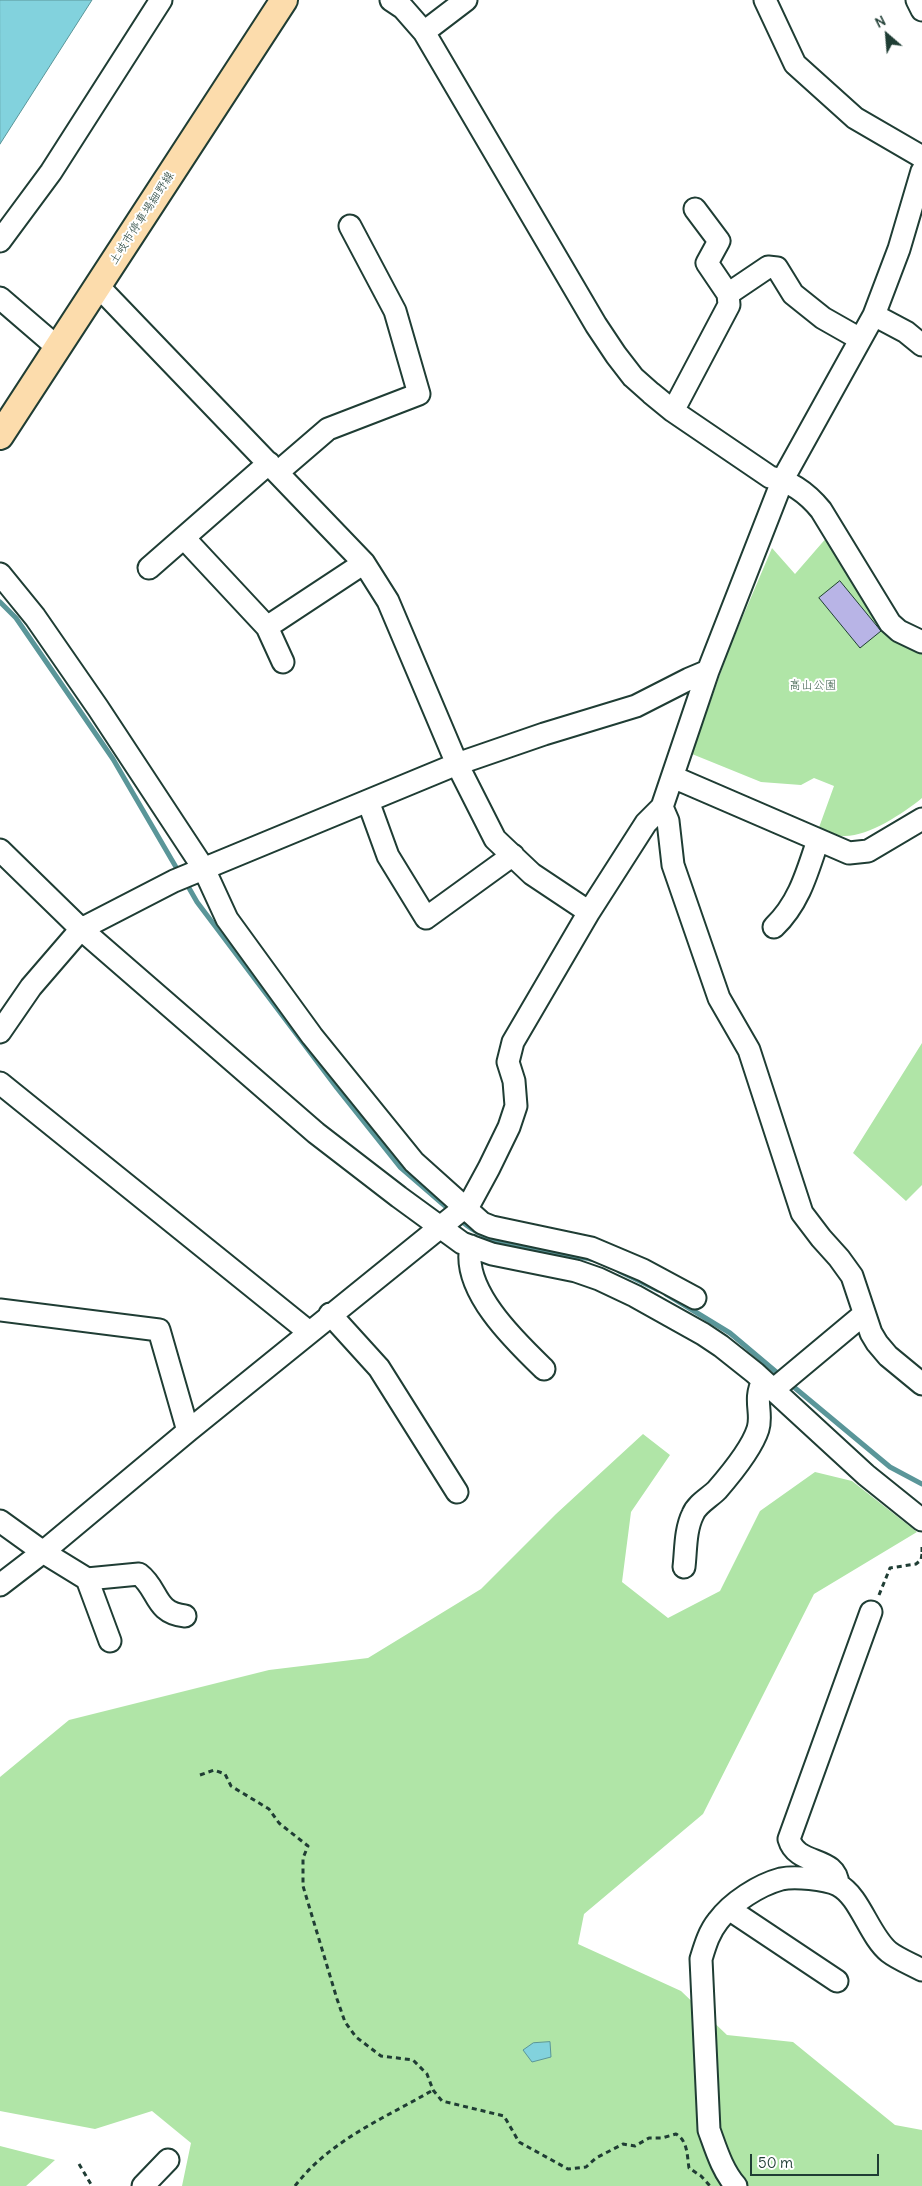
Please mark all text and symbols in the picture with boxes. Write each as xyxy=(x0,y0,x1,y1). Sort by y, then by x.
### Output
north arrow xyxy=(862,10,912,60)
text: N xyxy=(872,11,889,32)
street label: 土岐市停車場細野線 xyxy=(107,169,177,267)
park label: 高山公園 xyxy=(789,679,837,693)
scale bar xyxy=(752,2144,881,2176)
text: 50 m xyxy=(758,2153,793,2172)

